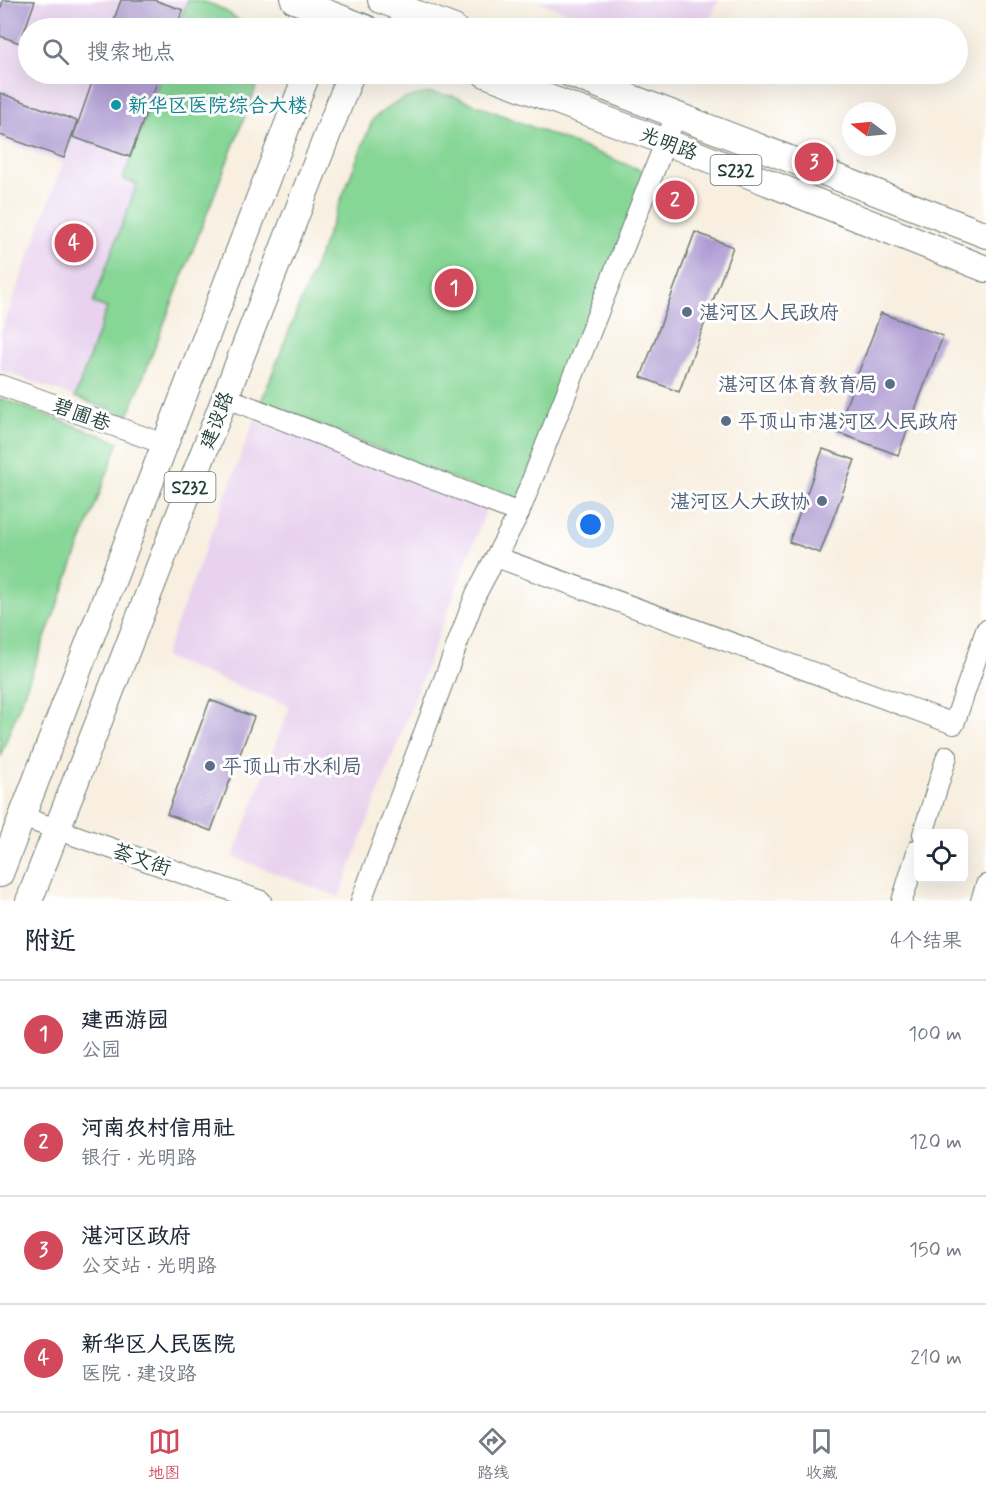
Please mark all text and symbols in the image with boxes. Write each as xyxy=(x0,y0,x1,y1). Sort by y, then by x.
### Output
search box xyxy=(18,18,968,84)
icon: search xyxy=(39,35,72,68)
text: 搜索地点 xyxy=(87,39,175,67)
place label: 新华区医院综合大楼 xyxy=(128,93,308,120)
marker: 新华区医院综合大楼 xyxy=(109,98,123,112)
north arrow xyxy=(842,102,896,156)
street label: 光明路 xyxy=(636,121,702,168)
pin: 3 xyxy=(794,140,834,184)
road number: S232 xyxy=(710,155,762,185)
pin: 2 xyxy=(656,178,694,222)
pin: 4 xyxy=(54,220,94,266)
pin: 1 xyxy=(434,266,474,310)
place label: 湛河区人民政府 xyxy=(699,300,839,327)
marker: 湛河区人民政府 xyxy=(680,305,694,319)
place label: 湛河区体育教育局 xyxy=(718,372,878,399)
marker: 湛河区体育教育局 xyxy=(883,377,897,391)
street label: 建设路 xyxy=(194,387,241,453)
street label: 碧圃巷 xyxy=(49,392,115,439)
place label: 平顶山市湛河区人民政府 xyxy=(738,409,958,436)
marker: 平顶山市湛河区人民政府 xyxy=(719,414,733,428)
road number: S232 xyxy=(164,472,216,502)
place label: 湛河区人大政协 xyxy=(670,489,810,516)
marker: 湛河区人大政协 xyxy=(815,494,829,508)
your location xyxy=(576,510,605,539)
place label: 平顶山市水利局 xyxy=(222,754,362,781)
marker: 平顶山市水利局 xyxy=(203,759,217,773)
map controls xyxy=(914,829,968,883)
button: locate xyxy=(914,829,968,883)
street label: 荟文街 xyxy=(109,838,174,883)
text: 附近 xyxy=(24,925,76,959)
text: 4个结果 xyxy=(890,928,962,955)
text: 建西游园 xyxy=(81,1007,169,1035)
text: 1 xyxy=(39,1021,48,1048)
text: 100 m xyxy=(908,1021,962,1048)
text: 公园 xyxy=(81,1037,121,1064)
text: 河南农村信用社 xyxy=(81,1115,235,1143)
text: 2 xyxy=(39,1129,48,1156)
text: 120 m xyxy=(909,1129,962,1156)
text: 银行 · 光明路 xyxy=(81,1145,196,1172)
text: 湛河区政府 xyxy=(81,1223,191,1251)
text: 3 xyxy=(39,1237,48,1264)
text: 150 m xyxy=(909,1237,962,1264)
text: 公交站 · 光明路 xyxy=(81,1253,216,1280)
text: 新华区人民医院 xyxy=(81,1331,235,1359)
text: 4 xyxy=(38,1345,49,1372)
text: 210 m xyxy=(910,1345,962,1372)
text: 医院 · 建设路 xyxy=(81,1361,196,1388)
tab: 地图 xyxy=(148,1425,181,1484)
tab: 路线 xyxy=(476,1425,509,1484)
tab: 收藏 xyxy=(805,1425,838,1484)

